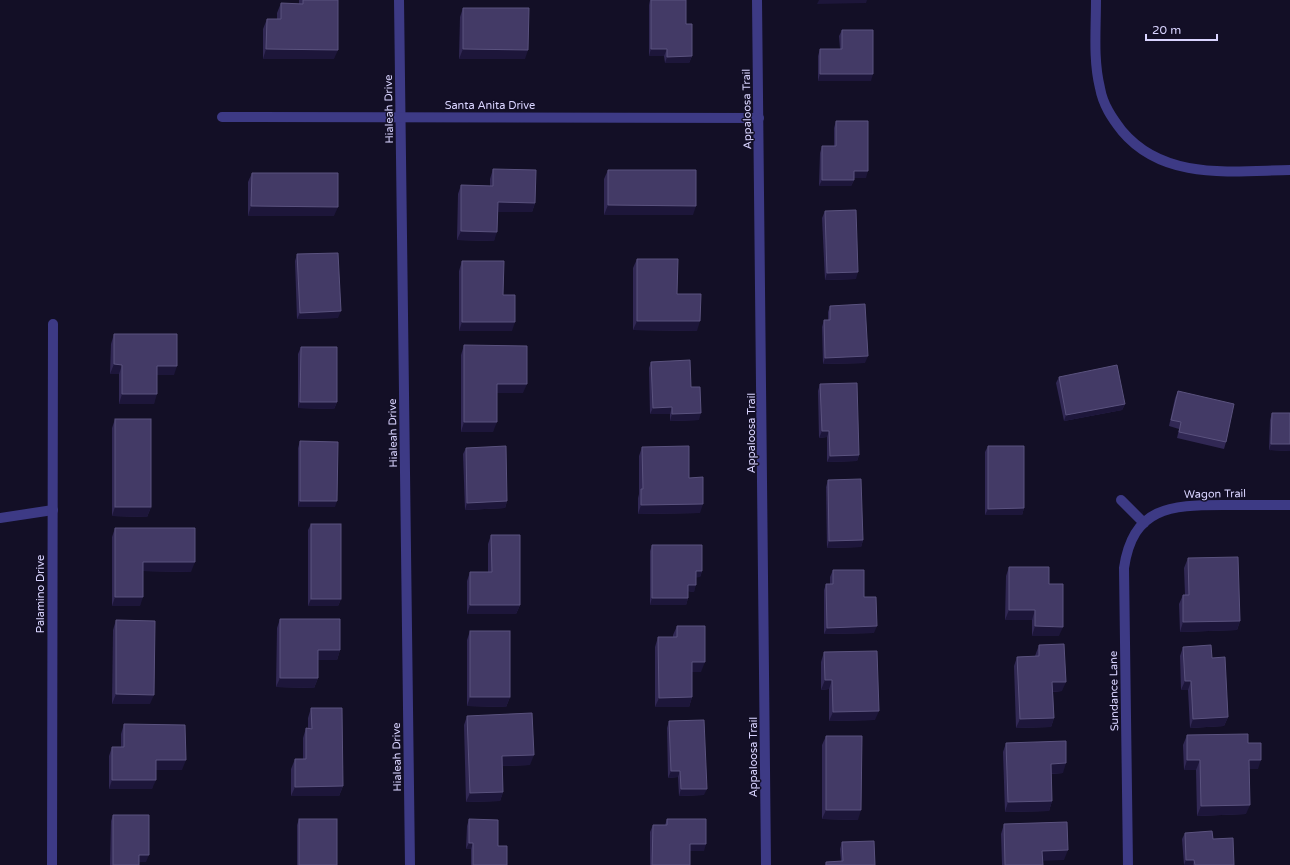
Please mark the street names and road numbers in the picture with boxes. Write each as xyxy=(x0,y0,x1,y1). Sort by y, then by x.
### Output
street label: Appaloosa Trail xyxy=(740,69,754,149)
street label: Hialeah Drive xyxy=(382,74,396,144)
street label: Santa Anita Drive xyxy=(445,99,535,112)
street label: Appaloosa Trail xyxy=(745,393,758,473)
street label: Hialeah Drive xyxy=(386,398,400,468)
street label: Wagon Trail xyxy=(1184,487,1246,501)
street label: Palamino Drive xyxy=(34,555,47,633)
street label: Sundance Lane xyxy=(1107,651,1121,731)
street label: Appaloosa Trail xyxy=(747,717,760,797)
street label: Hialeah Drive xyxy=(390,722,404,792)

